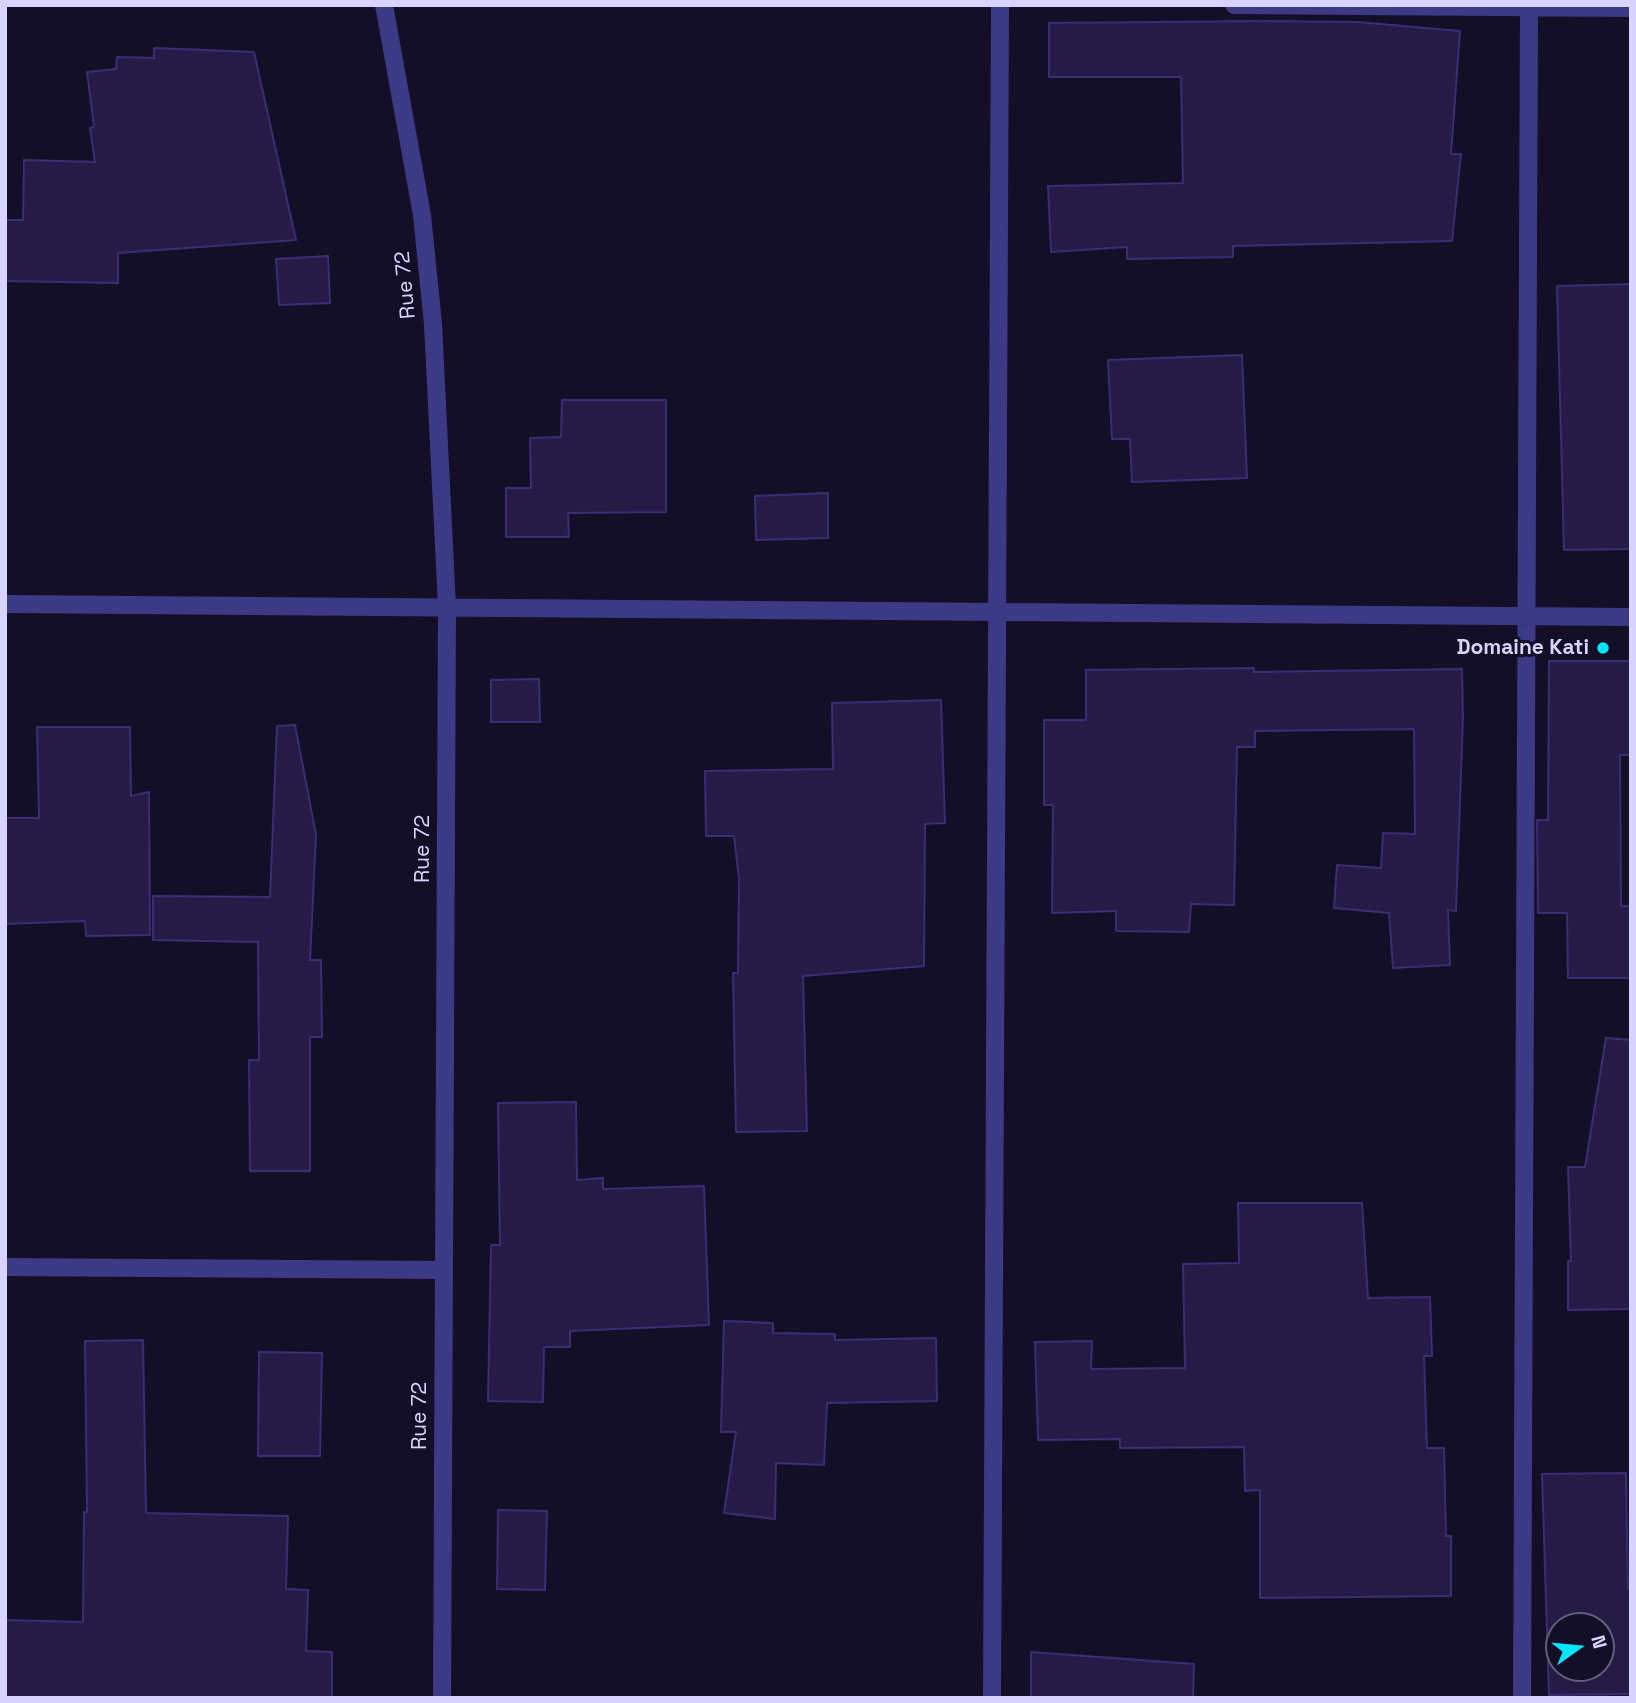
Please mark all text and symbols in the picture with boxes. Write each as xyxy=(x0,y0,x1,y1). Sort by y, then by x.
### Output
street label: Rue 72 xyxy=(390,250,422,320)
place label: Domaine Kati xyxy=(1456,635,1589,661)
marker: Domaine Kati xyxy=(1595,640,1611,656)
street label: Rue 72 xyxy=(410,815,436,883)
street label: Rue 72 xyxy=(407,1382,433,1450)
north arrow xyxy=(1545,1612,1615,1682)
text: N xyxy=(1585,1633,1613,1651)

